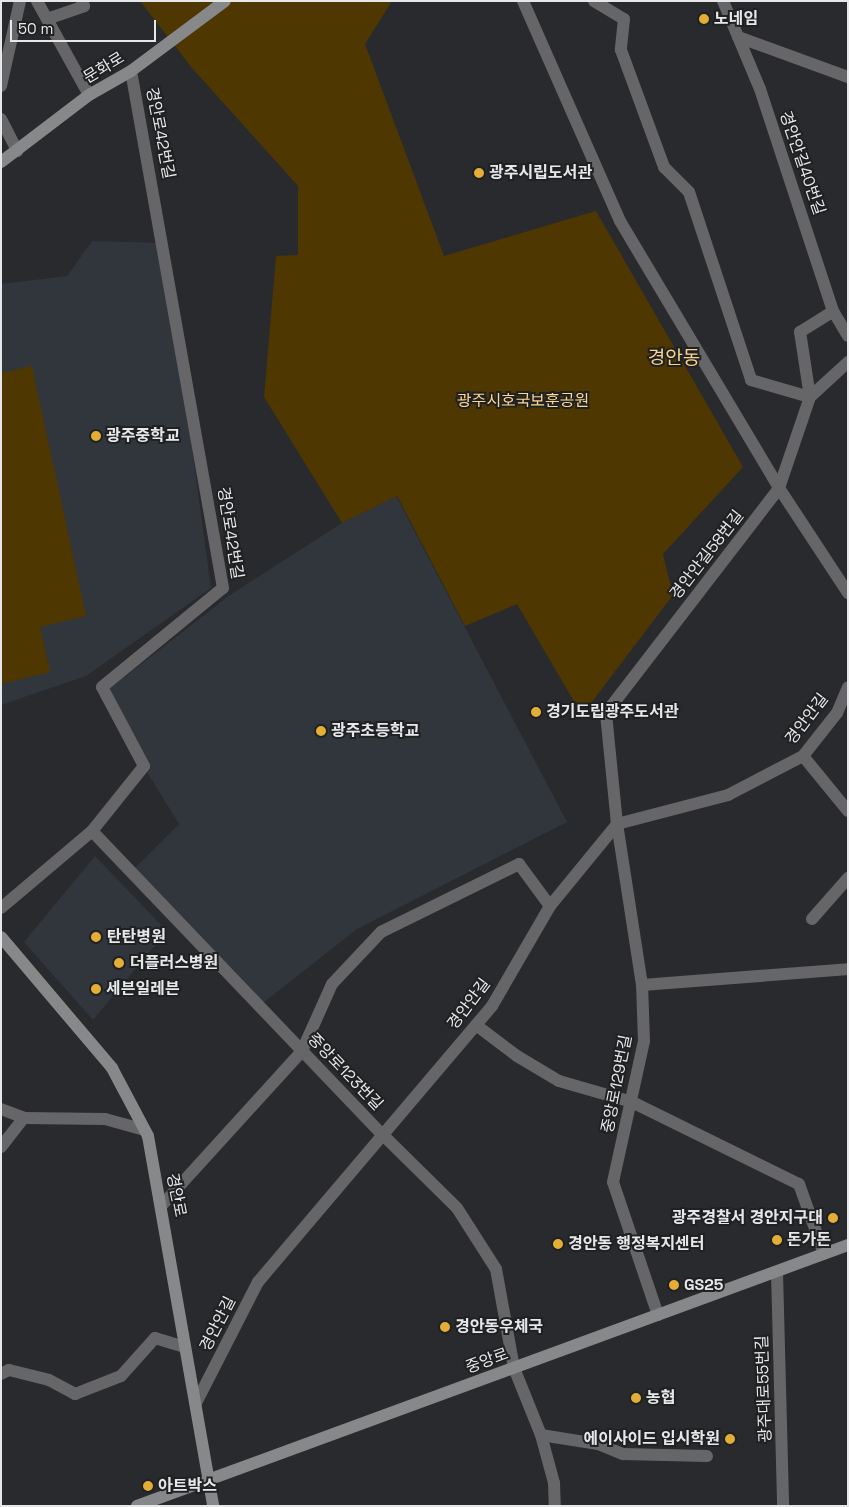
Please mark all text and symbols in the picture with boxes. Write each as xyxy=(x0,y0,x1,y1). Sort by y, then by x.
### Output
place label: 노네임 xyxy=(714,9,758,29)
scale bar xyxy=(12,10,159,42)
marker: 노네임 xyxy=(698,13,710,25)
text: 50 m xyxy=(18,19,53,38)
street label: 문화로 xyxy=(80,48,128,88)
street label: 경안로42번길 xyxy=(142,85,178,181)
street label: 경안안길40번길 xyxy=(775,109,829,217)
place label: 광주시립도서관 xyxy=(489,163,592,183)
marker: 광주시립도서관 xyxy=(473,167,485,179)
district label: 경안동 xyxy=(648,347,700,369)
park label: 광주시호국보훈공원 xyxy=(457,391,589,411)
place label: 광주중학교 xyxy=(106,426,180,446)
marker: 광주중학교 xyxy=(90,430,102,442)
street label: 경안로42번길 xyxy=(213,485,247,581)
street label: 경안안길58번길 xyxy=(666,507,748,603)
street label: 경안안길 xyxy=(782,690,832,748)
place label: 경기도립광주도서관 xyxy=(546,702,678,722)
marker: 경기도립광주도서관 xyxy=(530,706,542,718)
place label: 광주초등학교 xyxy=(331,721,419,741)
marker: 광주초등학교 xyxy=(315,725,327,737)
place label: 탄탄병원 xyxy=(107,927,166,947)
marker: 탄탄병원 xyxy=(89,930,103,944)
place label: 더플러스병원 xyxy=(130,953,218,973)
marker: 더플러스병원 xyxy=(112,956,126,970)
street label: 경안안길 xyxy=(444,975,494,1033)
place label: 세븐일레븐 xyxy=(106,979,180,999)
marker: 세븐일레븐 xyxy=(90,983,102,995)
street label: 중앙로123번길 xyxy=(304,1030,386,1114)
street label: 중앙로129번길 xyxy=(598,1033,636,1135)
street label: 경안로 xyxy=(162,1171,190,1219)
place label: 광주경찰서 경안지구대 xyxy=(672,1208,823,1228)
marker: 광주경찰서 경안지구대 xyxy=(827,1212,839,1224)
place label: 돈가돈 xyxy=(787,1230,831,1250)
place label: 경안동 행정복지센터 xyxy=(568,1234,705,1254)
marker: 돈가돈 xyxy=(771,1234,783,1246)
marker: 경안동 행정복지센터 xyxy=(552,1238,564,1250)
place label: GS25 xyxy=(684,1275,723,1295)
marker: GS25 xyxy=(668,1279,680,1291)
street label: 경안안길 xyxy=(196,1293,240,1355)
place label: 경안동우체국 xyxy=(455,1317,543,1337)
marker: 경안동우체국 xyxy=(439,1321,451,1333)
street label: 광주대로55번길 xyxy=(753,1335,775,1443)
street label: 중앙로 xyxy=(463,1344,511,1378)
place label: 농협 xyxy=(646,1388,675,1408)
marker: 농협 xyxy=(630,1392,642,1404)
place label: 에이사이드 입시학원 xyxy=(583,1429,720,1449)
marker: 에이사이드 입시학원 xyxy=(724,1433,736,1445)
place label: 아트박스 xyxy=(158,1476,217,1496)
marker: 아트박스 xyxy=(142,1480,154,1492)

